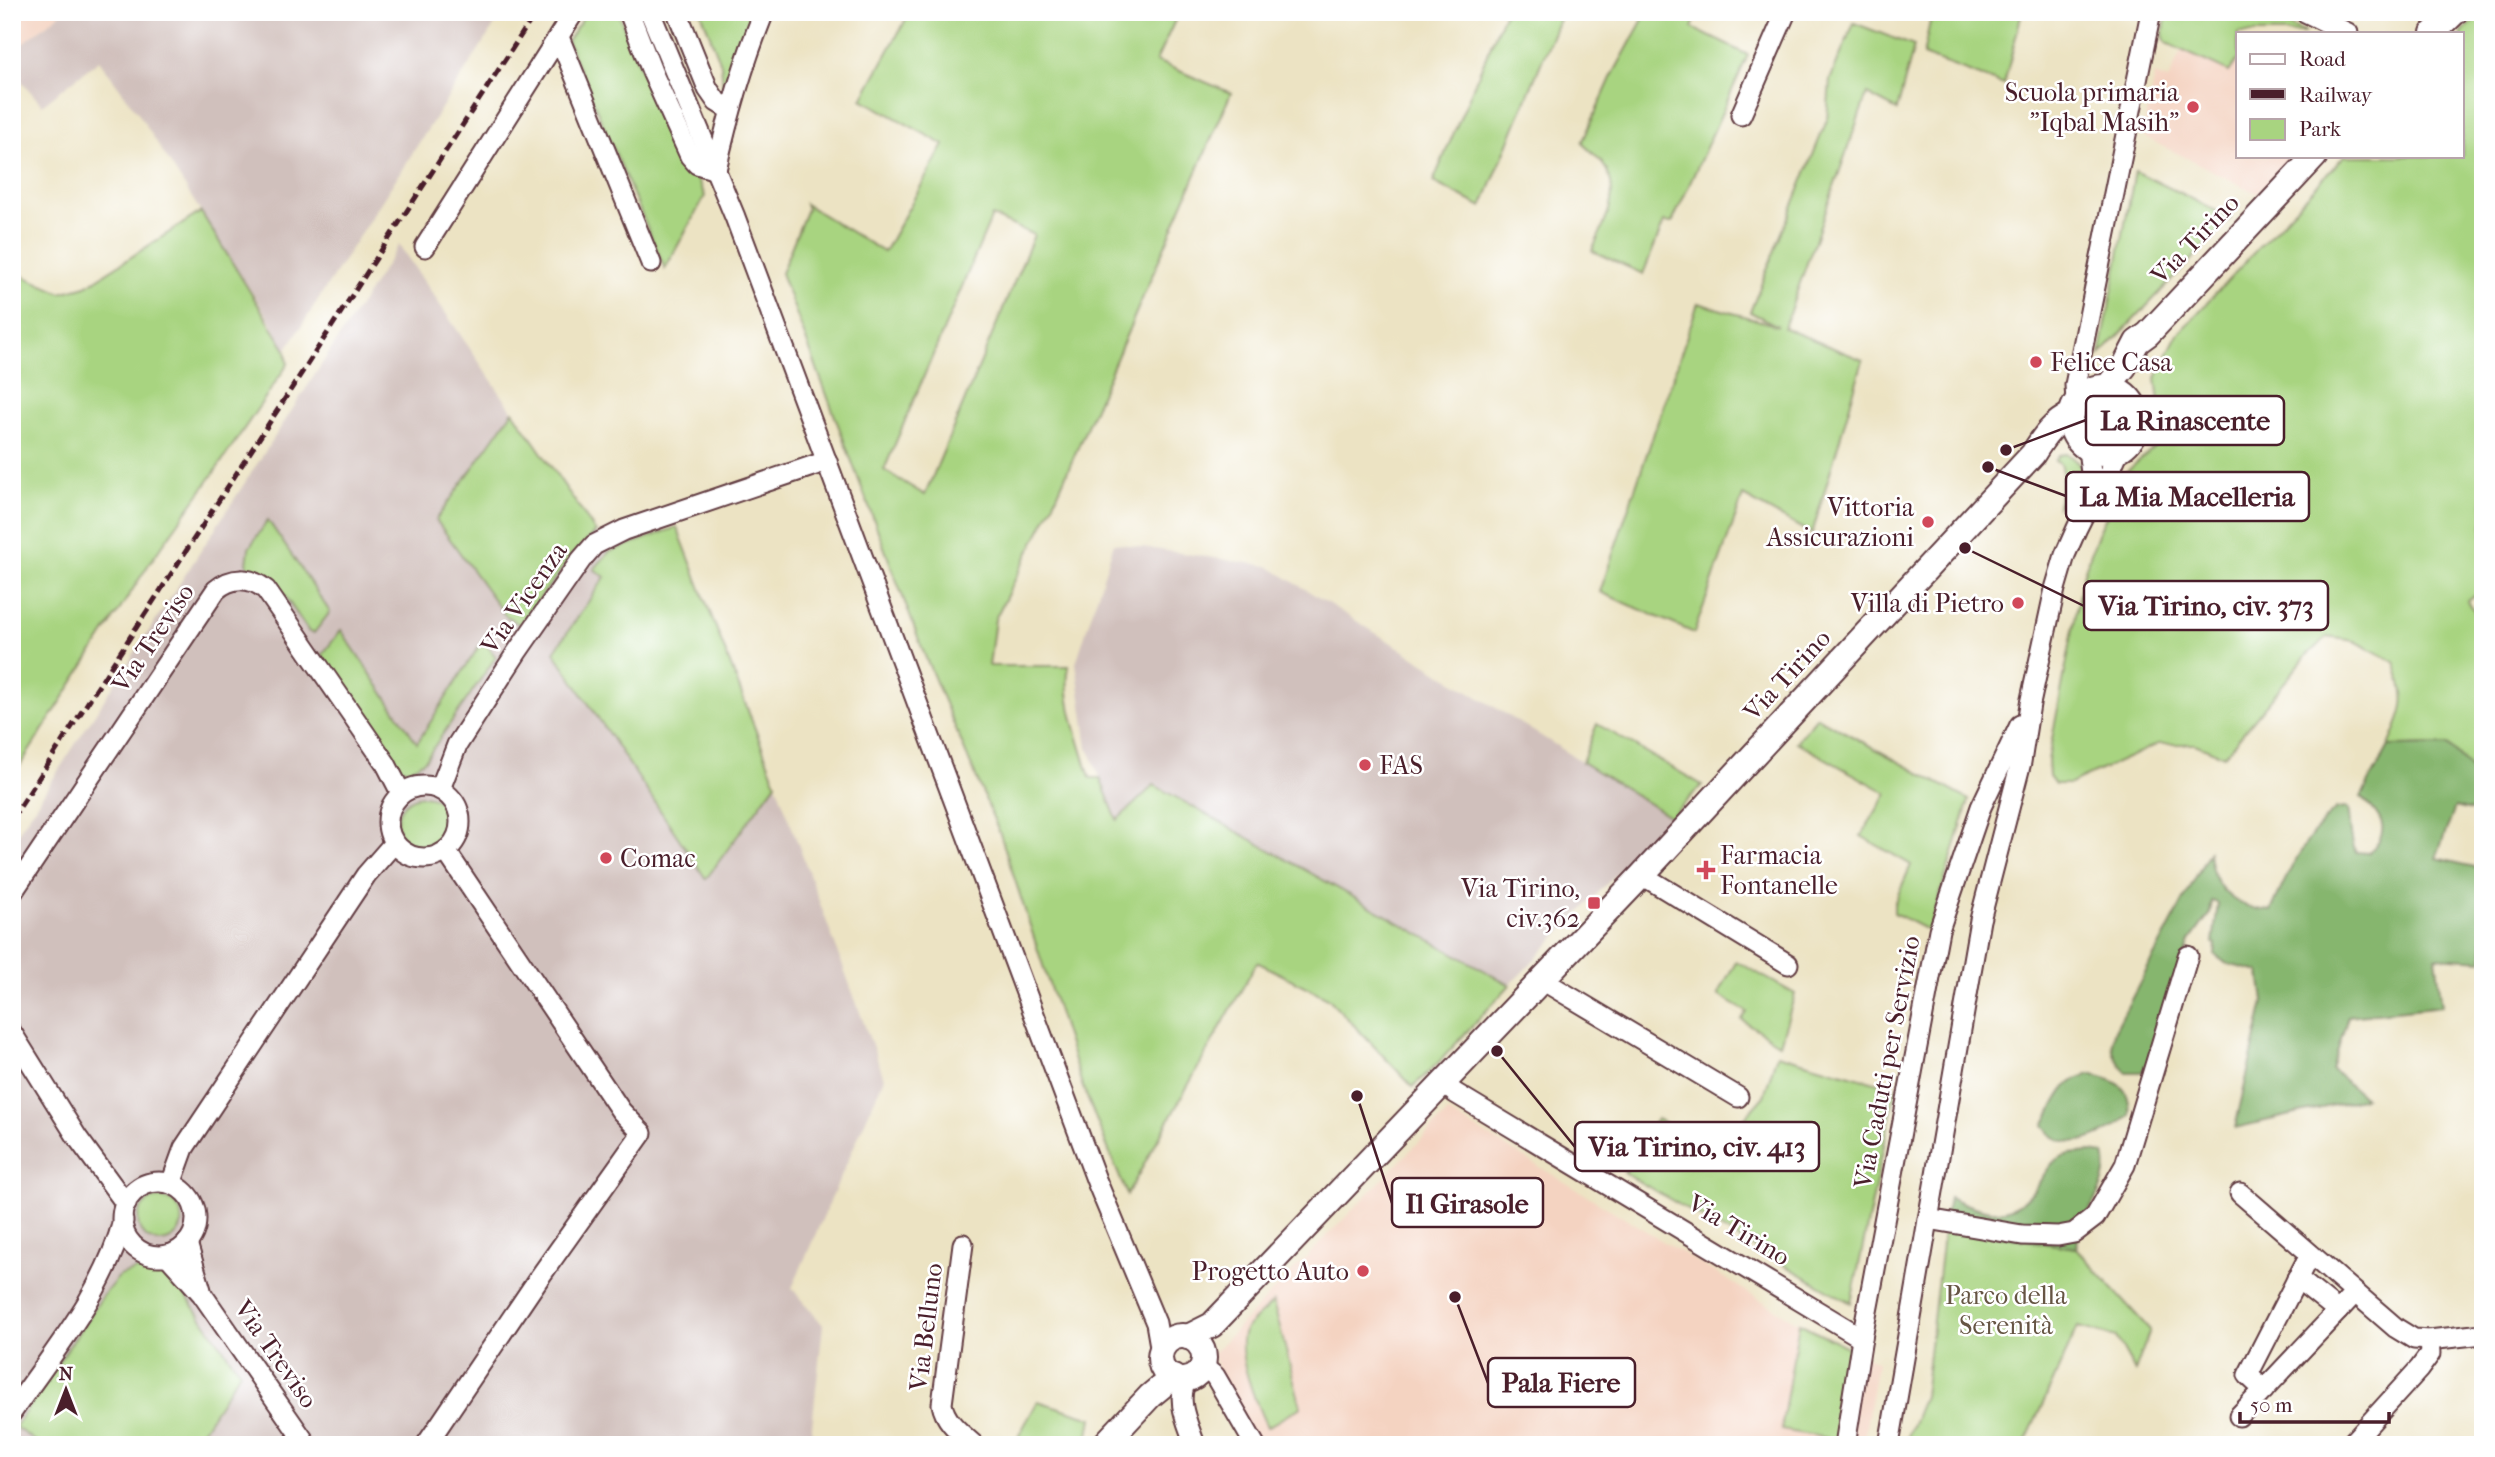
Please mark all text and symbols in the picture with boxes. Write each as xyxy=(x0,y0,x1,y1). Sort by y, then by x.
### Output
legend xyxy=(2236,32,2464,158)
text: Road xyxy=(2299,47,2346,71)
place label: Scuola primaria "Iqbal Masih" xyxy=(2005,77,2180,138)
text: Railway xyxy=(2299,83,2373,107)
marker: Scuola primaria "Iqbal Masih" xyxy=(2185,99,2201,115)
text: Park xyxy=(2299,117,2341,141)
street label: Via Tirino xyxy=(2144,187,2246,291)
place label: Felice Casa xyxy=(2050,347,2173,378)
marker: Felice Casa xyxy=(2028,354,2044,370)
callout: La Rinascente xyxy=(2086,396,2284,445)
text: La Rinascente xyxy=(2100,404,2270,437)
callout: La Mia Macelleria xyxy=(2066,472,2309,521)
text: La Mia Macelleria xyxy=(2079,480,2296,513)
place label: Vittoria Assicurazioni xyxy=(1765,492,1915,553)
marker: Vittoria Assicurazioni xyxy=(1920,514,1936,530)
street label: Via Vicenza xyxy=(474,535,574,661)
street label: Via Treviso xyxy=(105,578,201,699)
callout: Via Tirino, civ. 373 xyxy=(2084,581,2328,630)
place label: Villa di Pietro xyxy=(1850,588,2004,619)
text: Via Tirino, civ. 373 xyxy=(2097,589,2314,622)
marker: Villa di Pietro xyxy=(2010,595,2026,611)
street label: Via Tirino xyxy=(1736,623,1837,728)
place label: FAS xyxy=(1379,750,1423,781)
marker: FAS xyxy=(1357,757,1373,773)
place label: Farmacia Fontanelle xyxy=(1720,840,1838,901)
place label: Comac xyxy=(620,843,696,874)
marker: Comac xyxy=(598,850,614,866)
marker: Farmacia Fontanelle xyxy=(1698,862,1714,878)
place label: Via Tirino, civ.362 xyxy=(1460,873,1580,934)
marker: Via Tirino, civ.362 xyxy=(1586,895,1602,911)
street label: Via Caduti per Servizio xyxy=(1847,933,1927,1192)
callout: Via Tirino, civ. 413 xyxy=(1575,1122,1819,1171)
text: Via Tirino, civ. 413 xyxy=(1588,1130,1805,1164)
callout: Il Girasole xyxy=(1392,1178,1543,1227)
text: Il Girasole xyxy=(1405,1187,1529,1220)
street label: Via Tirino xyxy=(1681,1187,1796,1273)
place label: Progetto Auto xyxy=(1191,1256,1349,1287)
street label: Via Belluno xyxy=(903,1261,949,1394)
marker: Progetto Auto xyxy=(1355,1263,1371,1279)
park label: Parco della Serenità xyxy=(1945,1280,2068,1341)
street label: Via Treviso xyxy=(227,1293,325,1414)
north arrow xyxy=(32,1356,102,1426)
callout: Pala Fiere xyxy=(1488,1358,1635,1407)
text: N xyxy=(59,1363,74,1385)
text: Pala Fiere xyxy=(1502,1366,1621,1399)
scale bar xyxy=(2240,1380,2388,1424)
text: 50 m xyxy=(2250,1393,2293,1417)

